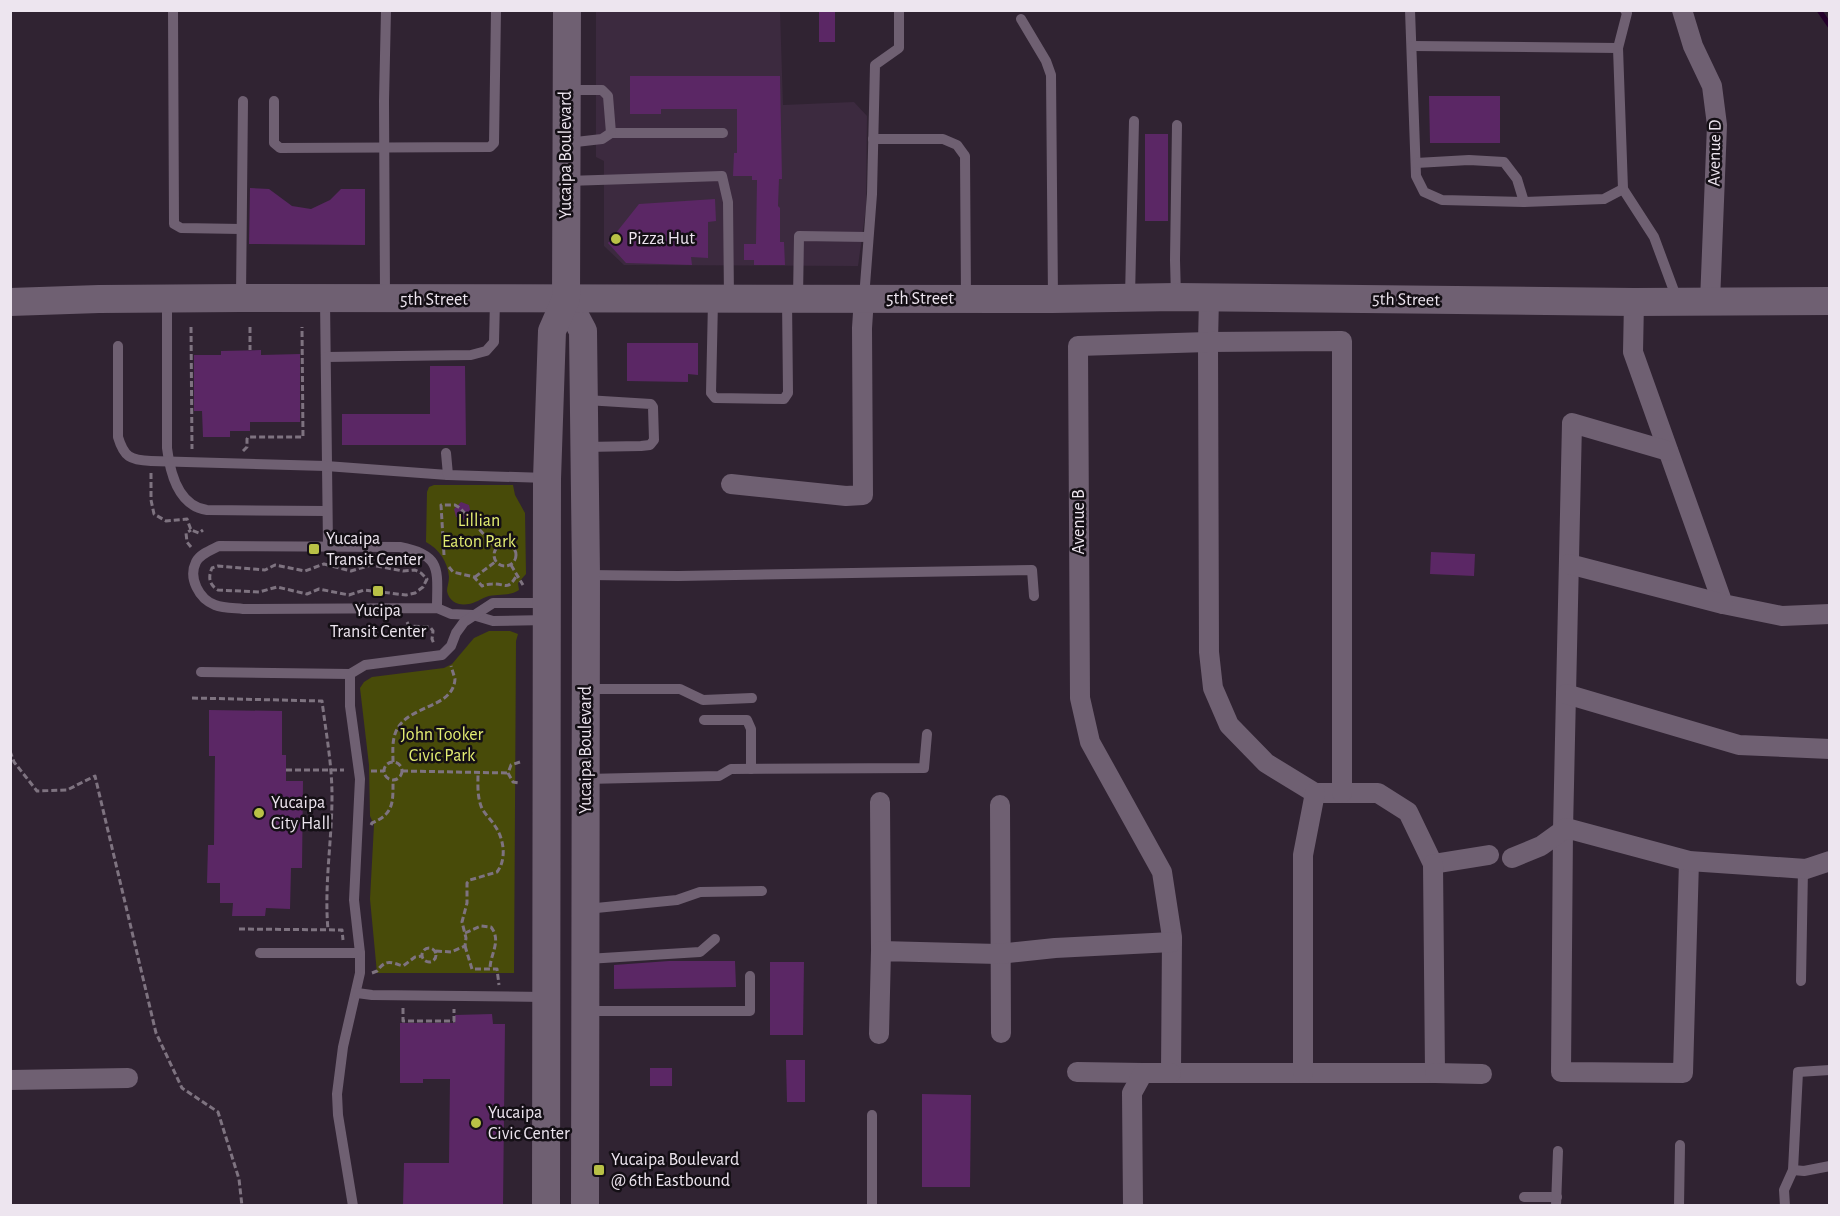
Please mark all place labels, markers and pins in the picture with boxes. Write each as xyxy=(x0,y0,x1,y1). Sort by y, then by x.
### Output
place label: Pizza Hut xyxy=(628,230,695,248)
marker: Pizza Hut xyxy=(609,232,623,246)
place label: Yucaipa Transit Center xyxy=(326,530,423,569)
marker: Yucaipa Transit Center xyxy=(307,542,321,556)
marker: Yucipa Transit Center xyxy=(371,584,385,598)
place label: Yucipa Transit Center xyxy=(330,602,426,641)
place label: Yucaipa City Hall xyxy=(271,794,330,833)
marker: Yucaipa City Hall xyxy=(252,806,266,820)
place label: Yucaipa Civic Center xyxy=(488,1104,570,1143)
marker: Yucaipa Civic Center xyxy=(469,1116,483,1130)
place label: Yucaipa Boulevard @ 6th Eastbound xyxy=(611,1151,739,1190)
marker: Yucaipa Boulevard @ 6th Eastbound xyxy=(592,1163,606,1177)

